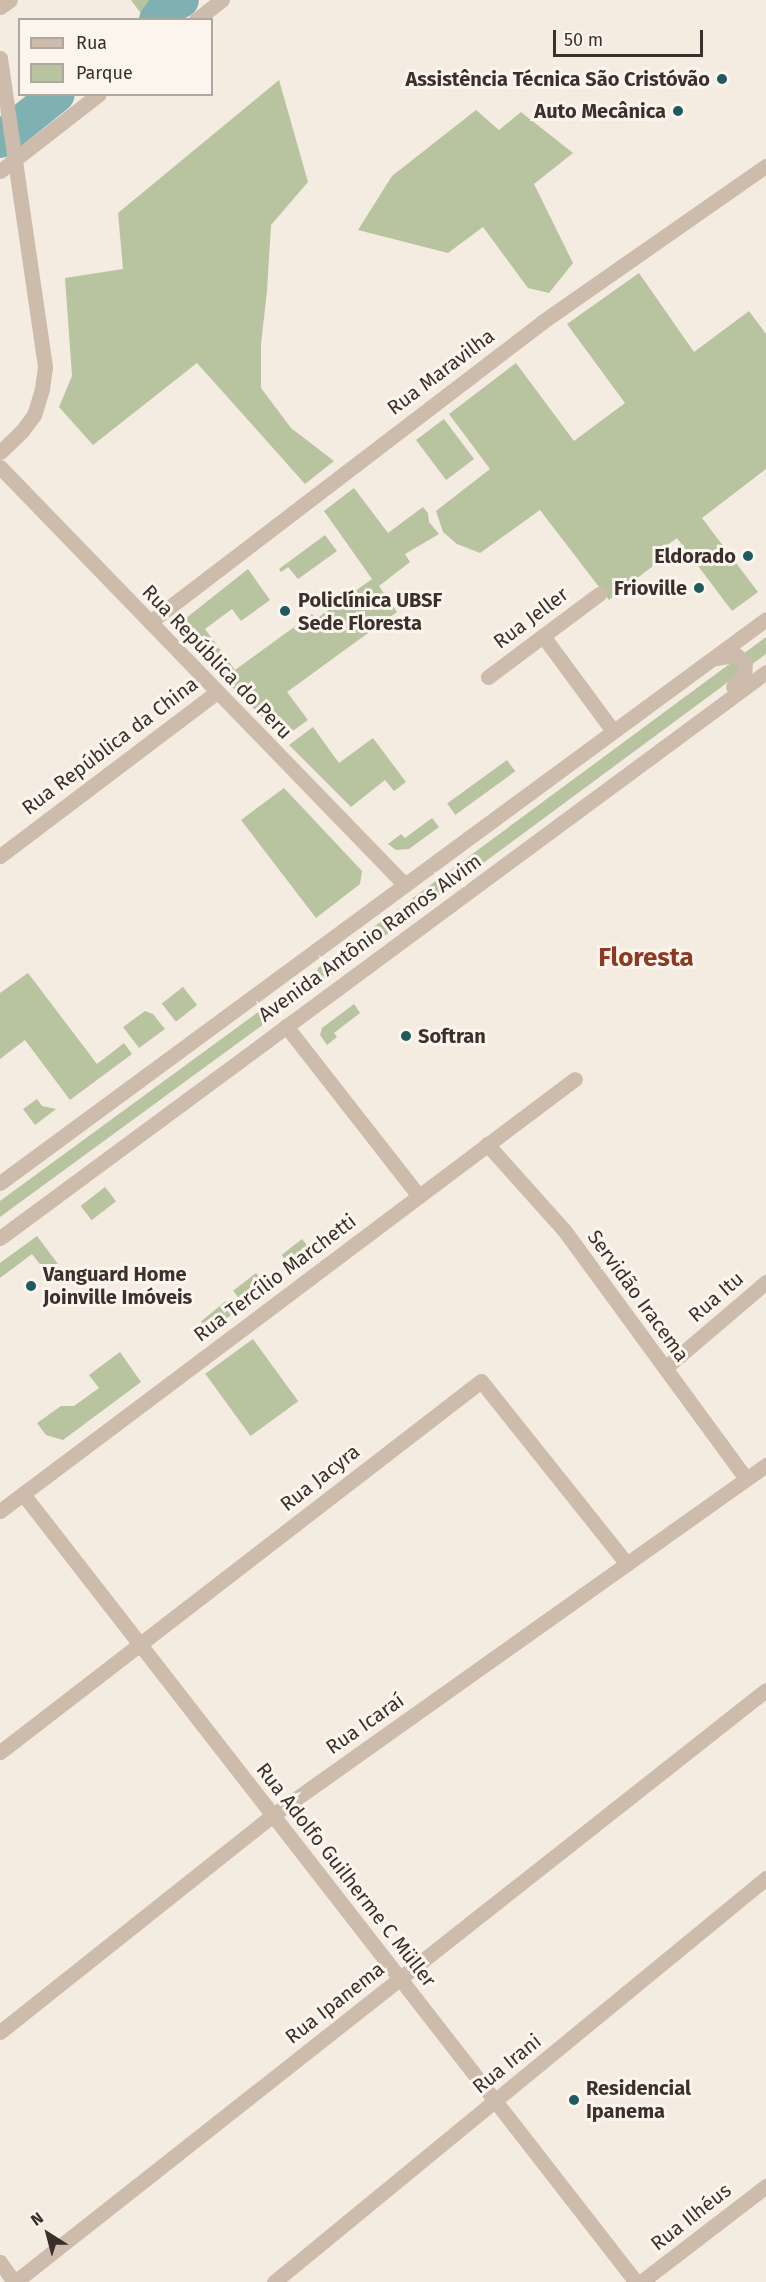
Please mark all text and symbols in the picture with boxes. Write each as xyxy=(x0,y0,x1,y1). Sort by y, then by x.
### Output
legend xyxy=(18,18,213,96)
scale bar xyxy=(556,18,706,56)
text: 50 m xyxy=(564,29,603,51)
text: Rua xyxy=(76,32,107,54)
text: Parque xyxy=(76,62,133,84)
place label: Assistência Técnica São Cristóvão xyxy=(406,67,710,91)
marker: Assistência Técnica São Cristóvão xyxy=(715,72,729,86)
place label: Auto Mecânica xyxy=(534,99,666,123)
marker: Auto Mecânica xyxy=(671,104,685,118)
street label: Rua Maravilha xyxy=(383,324,499,420)
place label: Eldorado xyxy=(654,544,736,568)
marker: Eldorado xyxy=(741,549,755,563)
place label: Frioville xyxy=(614,576,687,600)
street label: Rua República do Peru xyxy=(137,580,297,744)
marker: Frioville xyxy=(692,581,706,595)
street label: Rua Jeller xyxy=(489,582,573,654)
place label: Policlínica UBSF Sede Floresta xyxy=(298,588,442,635)
marker: Policlínica UBSF Sede Floresta xyxy=(276,602,294,620)
street label: Rua República da China xyxy=(17,672,203,820)
street label: Avenida Antônio Ramos Alvim xyxy=(254,849,486,1027)
district label: Floresta xyxy=(598,942,694,974)
place label: Softran xyxy=(418,1024,486,1048)
marker: Softran xyxy=(399,1029,413,1043)
street label: Rua Tercílio Marchetti xyxy=(189,1209,361,1347)
street label: Servidão Iracema xyxy=(582,1226,694,1366)
place label: Vanguard Home Joinville Imóveis xyxy=(43,1262,192,1309)
street label: Rua Itu xyxy=(684,1267,748,1327)
marker: Vanguard Home Joinville Imóveis xyxy=(24,1279,38,1293)
street label: Rua Jacyra xyxy=(275,1440,365,1516)
street label: Rua Icaraí xyxy=(321,1688,409,1760)
street label: Rua Adolfo Guilherme C Müller xyxy=(251,1758,441,1992)
street label: Rua Ipanema xyxy=(281,1957,389,2049)
street label: Rua Irani xyxy=(468,2029,546,2099)
place label: Residencial Ipanema xyxy=(586,2076,691,2123)
marker: Residencial Ipanema xyxy=(567,2093,581,2107)
street label: Rua Ilhéus xyxy=(646,2178,736,2256)
north arrow xyxy=(18,2204,78,2264)
text: N xyxy=(27,2208,47,2230)

